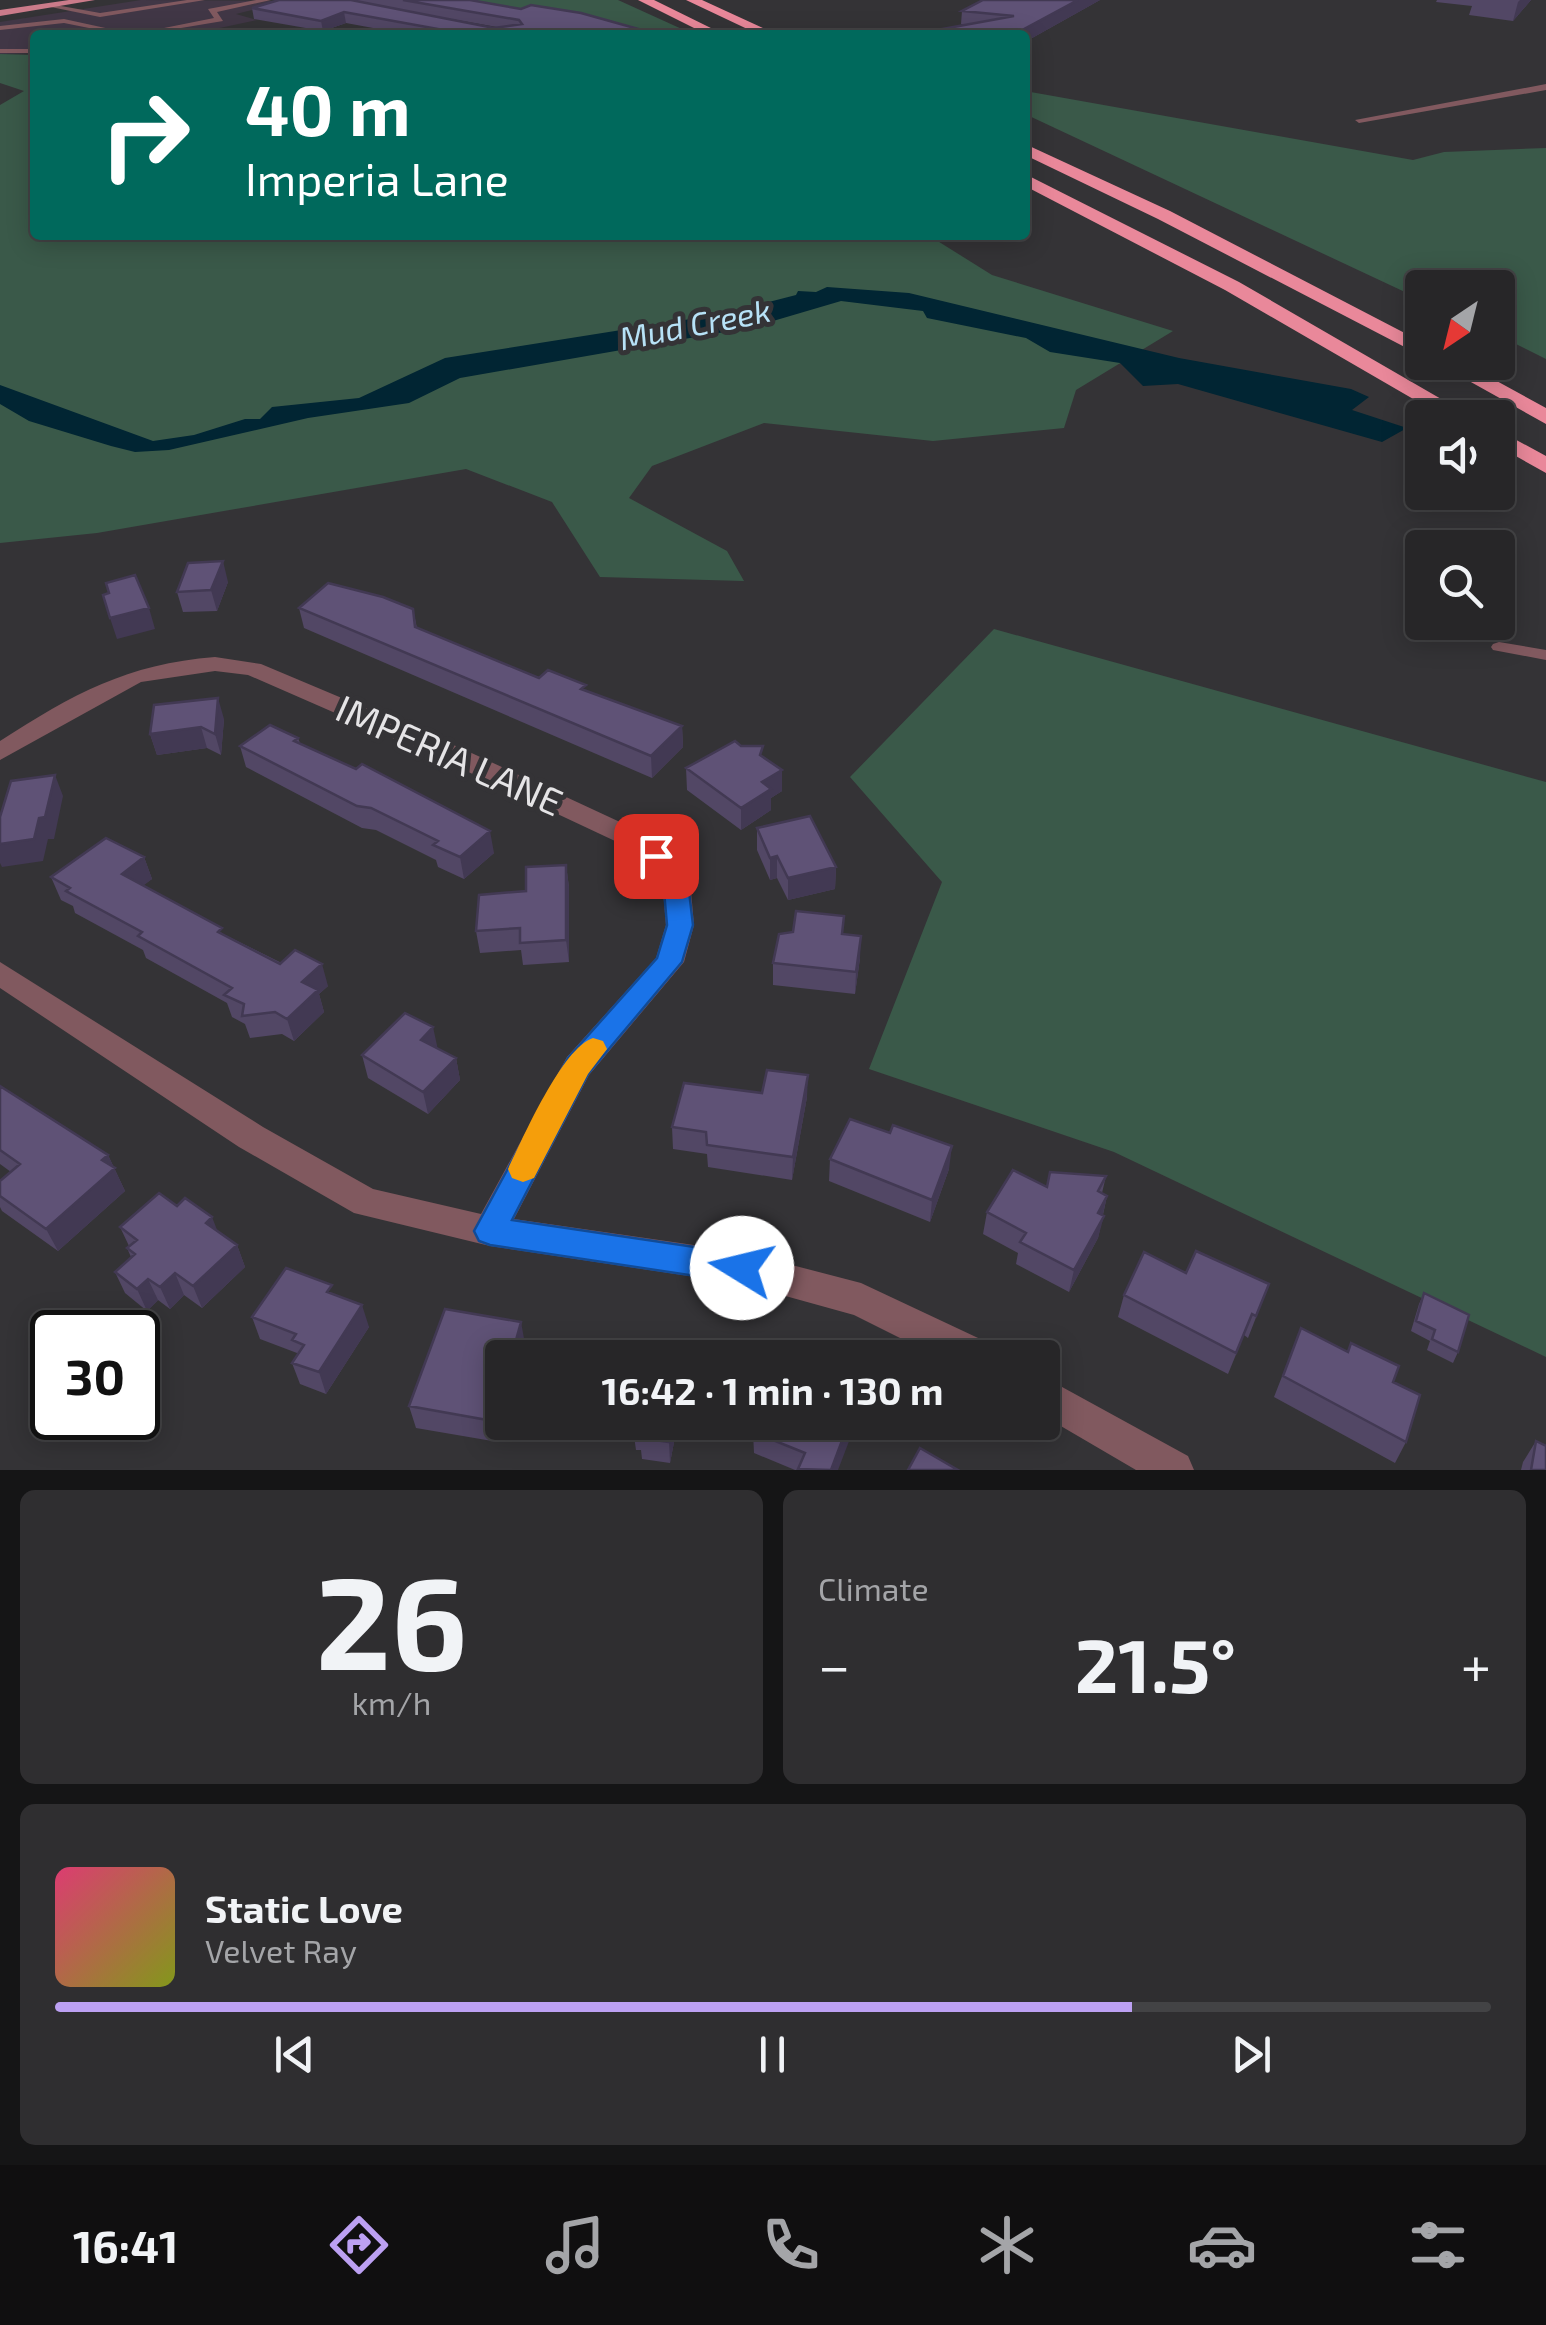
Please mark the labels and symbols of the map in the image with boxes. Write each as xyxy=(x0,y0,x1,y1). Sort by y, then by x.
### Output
north arrow xyxy=(1405,270,1515,380)
water label: Mud Creek xyxy=(616,290,773,356)
street label: IMPERIA LANE xyxy=(330,684,570,825)
pin xyxy=(614,814,699,899)
position arrow xyxy=(690,1216,794,1320)
speed limit sign: 30 xyxy=(30,1310,160,1440)

